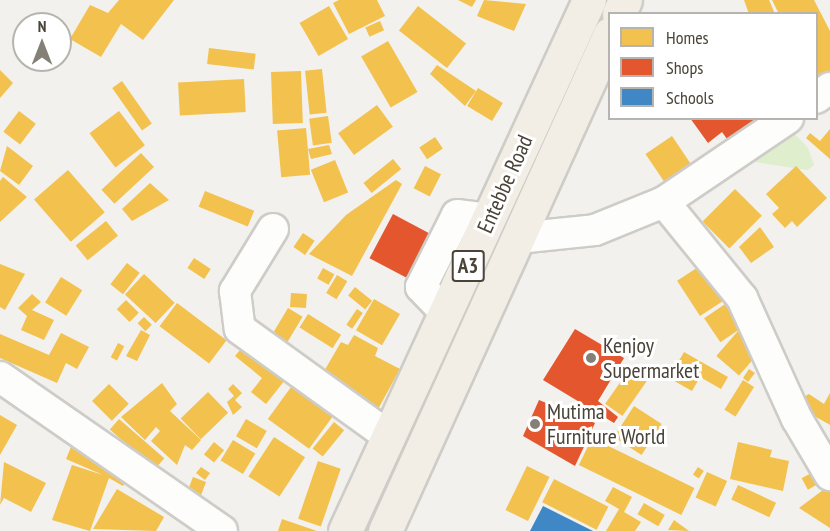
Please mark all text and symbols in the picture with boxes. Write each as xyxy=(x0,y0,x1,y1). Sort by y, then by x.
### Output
north arrow xyxy=(12,12,72,72)
legend xyxy=(608,12,818,120)
text: N xyxy=(38,16,46,36)
text: Homes xyxy=(666,26,709,49)
text: Shops xyxy=(666,56,703,79)
text: Schools xyxy=(666,86,714,109)
street label: Entebbe Road xyxy=(472,131,538,237)
road number: A3 xyxy=(452,248,484,284)
place label: Kenjoy Supermarket xyxy=(603,332,699,384)
marker: Kenjoy Supermarket xyxy=(584,351,598,365)
place label: Mutima Furniture World xyxy=(547,398,666,450)
marker: Mutima Furniture World xyxy=(528,417,542,431)

